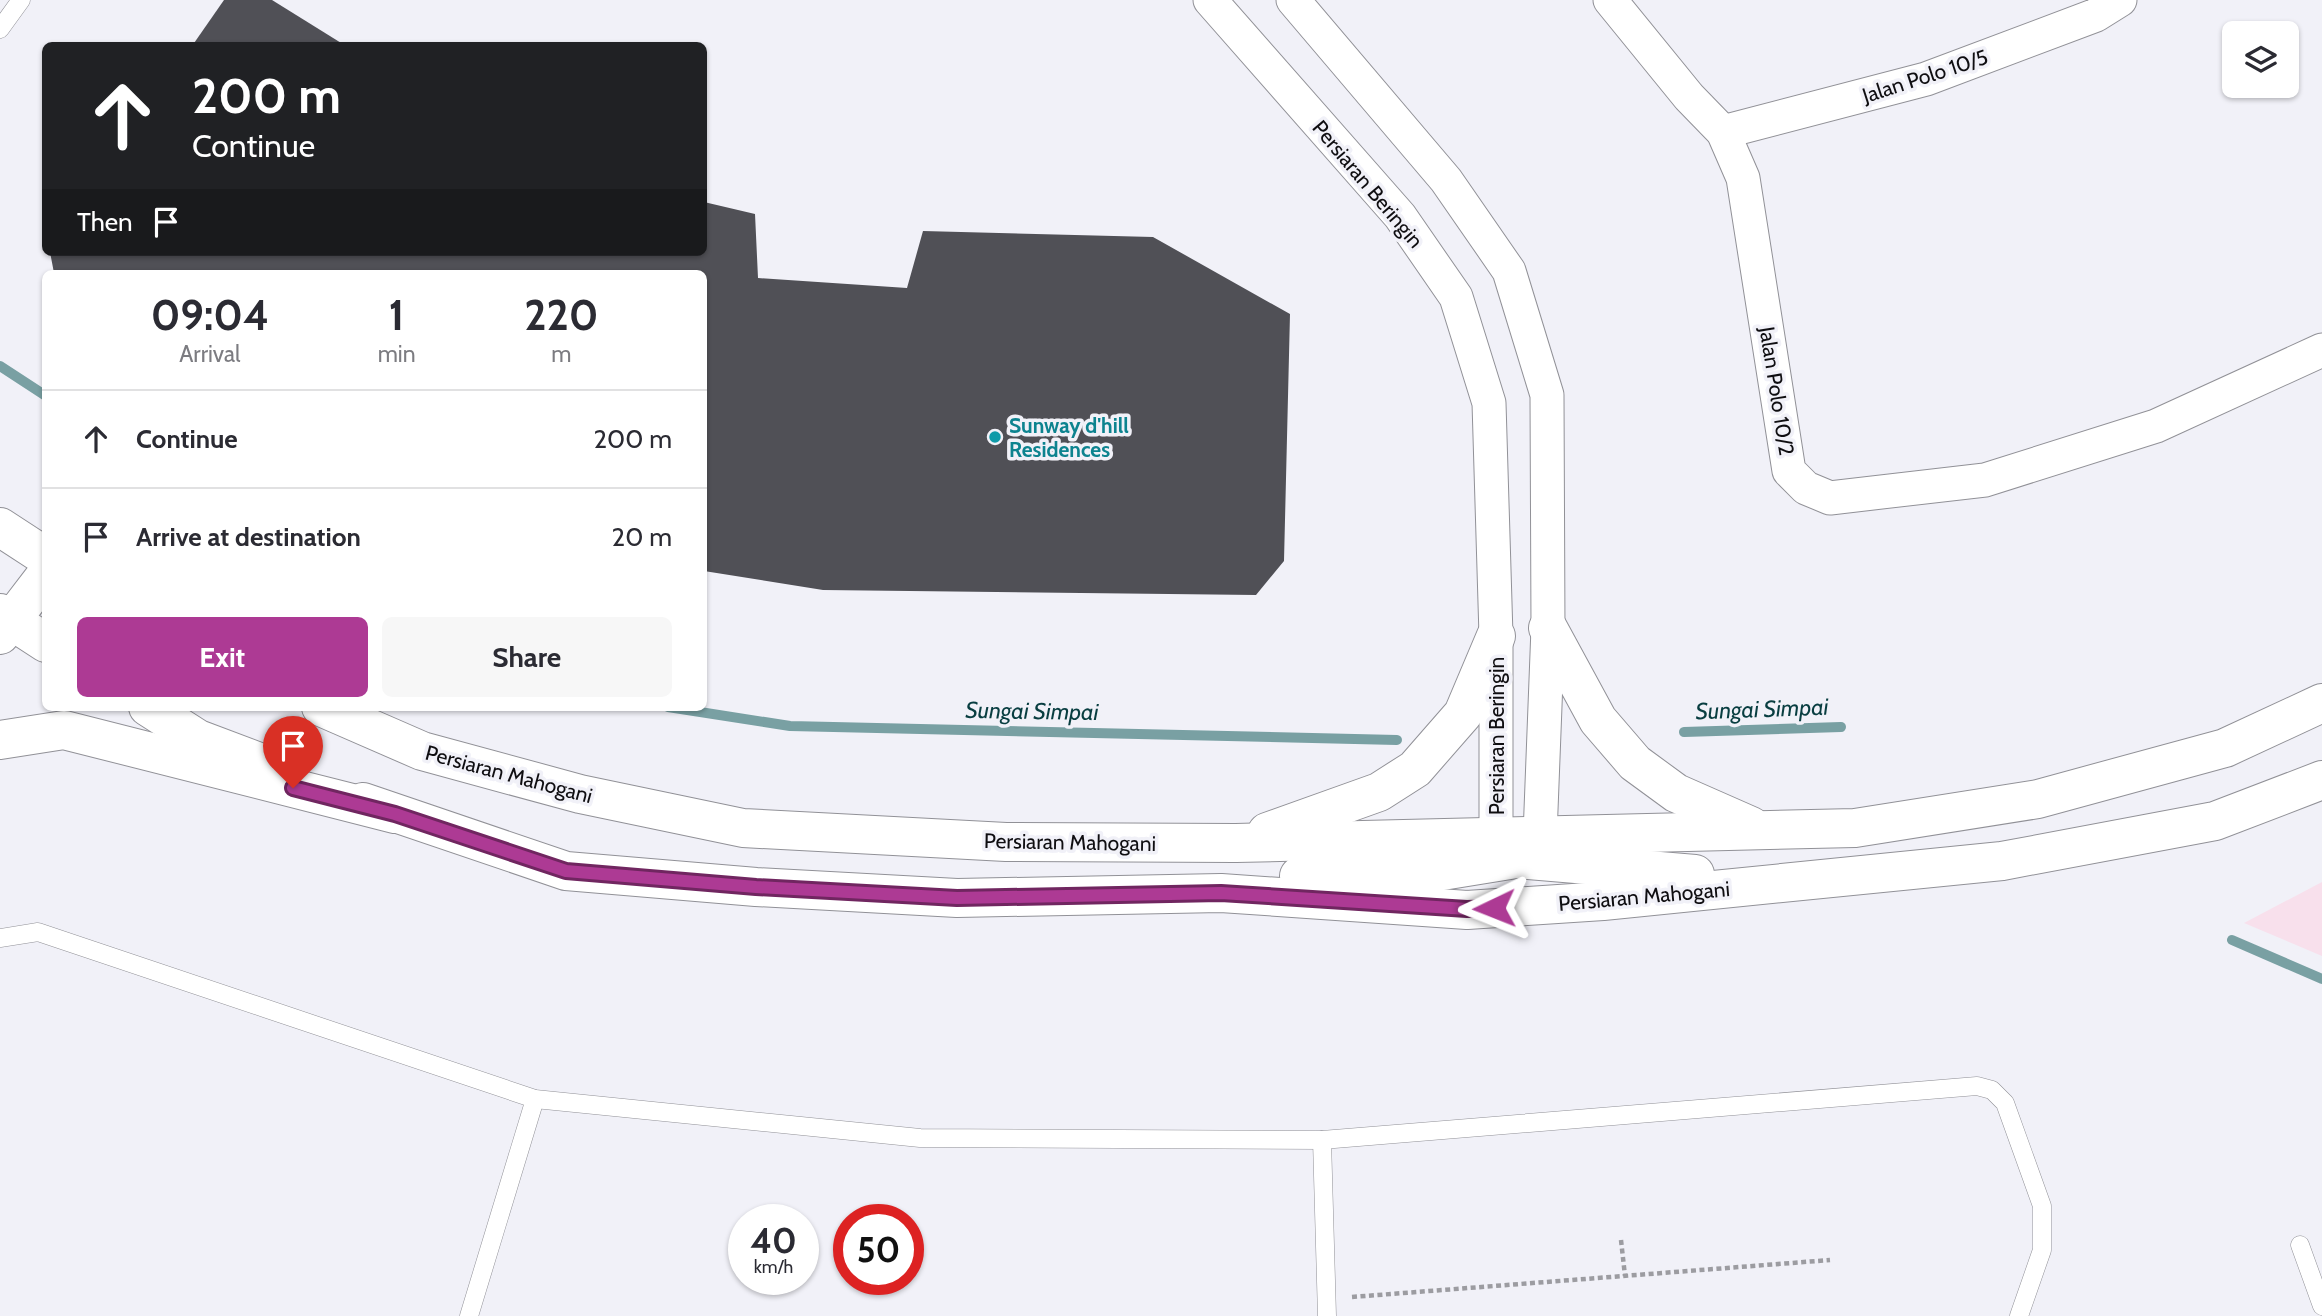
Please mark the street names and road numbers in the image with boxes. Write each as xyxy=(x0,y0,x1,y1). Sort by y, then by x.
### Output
street label: Jalan Polo 10/5 xyxy=(1858,44,1991,108)
street label: Persiaran Beringin xyxy=(1307,115,1429,253)
street label: Jalan Polo 10/2 xyxy=(1754,324,1800,457)
street label: Persiaran Beringin xyxy=(1484,657,1509,815)
street label: Persiaran Mahogani xyxy=(423,740,595,808)
street label: Persiaran Mahogani xyxy=(984,828,1156,856)
street label: Persiaran Mahogani xyxy=(1557,876,1731,916)

